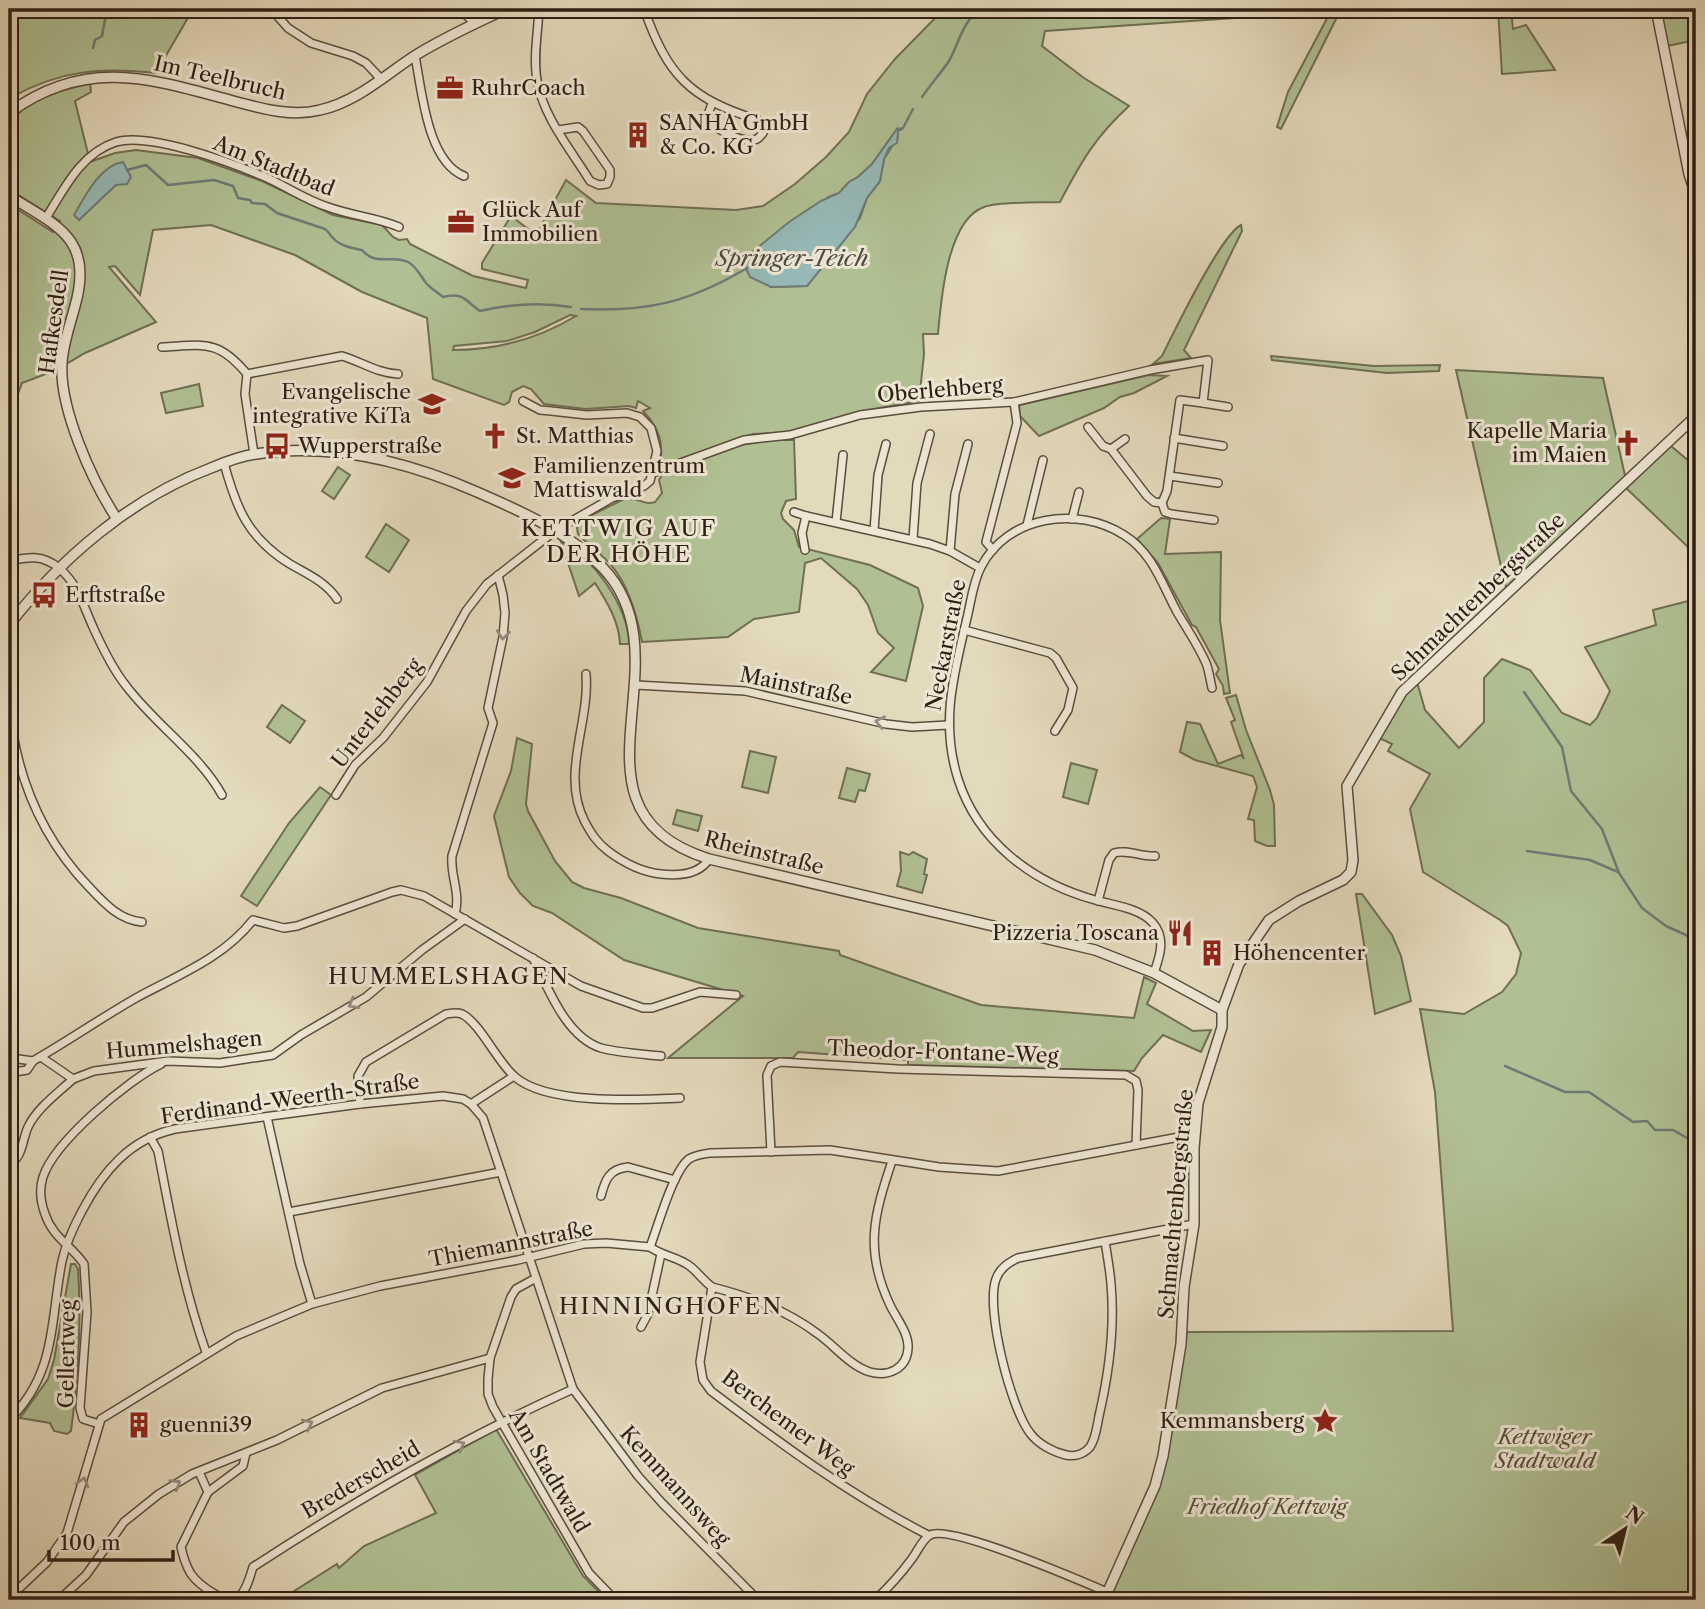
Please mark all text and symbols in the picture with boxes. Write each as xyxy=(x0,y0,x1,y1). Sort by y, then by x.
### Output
street label: Im Teelbruch xyxy=(152,50,289,105)
office icon: RuhrCoach xyxy=(435,73,465,103)
place label: RuhrCoach xyxy=(471,75,586,100)
place label: SANHA GmbH & Co. KG xyxy=(659,110,809,159)
building icon: SANHA GmbH & Co. KG xyxy=(623,120,653,150)
street label: Am Stadtbad xyxy=(209,129,339,201)
place label: Glück Auf Immobilien xyxy=(482,197,599,246)
office icon: Glück Auf Immobilien xyxy=(446,207,476,237)
water label: Springer-Teich xyxy=(714,244,868,272)
street label: Hafkesdell xyxy=(34,268,73,376)
street label: Oberlehberg xyxy=(876,371,1005,407)
place label: Evangelische integrative KiTa xyxy=(252,379,412,428)
school or university icon: Evangelische integrative KiTa xyxy=(417,389,447,419)
place label: Kapelle Maria im Maien xyxy=(1467,418,1608,467)
church icon: St. Matthias xyxy=(480,421,510,451)
place label: St. Matthias xyxy=(516,423,634,448)
church icon: Kapelle Maria im Maien xyxy=(1613,428,1643,458)
bus stop icon: Wupperstraße xyxy=(262,431,292,461)
place label: Wupperstraße xyxy=(297,433,442,458)
place label: Familienzentrum Mattiswald xyxy=(533,453,705,502)
school or university icon: Familienzentrum Mattiswald xyxy=(497,463,527,493)
street label: Schmachtenbergstraße xyxy=(1386,507,1569,686)
district label: KETTWIG AUF DER HÖHE xyxy=(521,514,717,568)
street label: Neckarstraße xyxy=(920,577,971,713)
bus stop icon: Erftstraße xyxy=(29,580,59,610)
place label: Erftstraße xyxy=(65,582,165,607)
one-way arrow xyxy=(495,629,510,641)
street label: Unterlehberg xyxy=(326,652,428,772)
street label: Mainstraße xyxy=(738,661,855,710)
one-way arrow xyxy=(874,716,886,731)
street label: Rheinstraße xyxy=(702,826,827,879)
restaurant icon: Pizzeria Toscana xyxy=(1165,918,1195,948)
place label: Pizzeria Toscana xyxy=(992,920,1160,945)
building icon: Höhencenter xyxy=(1197,938,1227,968)
place label: Höhencenter xyxy=(1233,940,1366,965)
district label: HUMMELSHAGEN xyxy=(328,962,570,990)
one-way arrow xyxy=(347,996,360,1010)
street label: Hummelshagen xyxy=(105,1025,263,1064)
street label: Theodor-Fontane-Weg xyxy=(827,1035,1060,1068)
street label: Ferdinand-Weerth-Straße xyxy=(159,1068,421,1129)
street label: Schmachtenbergstraße xyxy=(1153,1088,1198,1320)
street label: Thiemannstraße xyxy=(427,1215,595,1272)
district label: HINNINGHOFEN xyxy=(559,1292,783,1320)
street label: Gellertweg xyxy=(53,1298,80,1409)
street label: Berchemer Weg xyxy=(717,1365,860,1481)
street label: Am Stadtwald xyxy=(503,1403,595,1537)
place icon: Kemmansberg xyxy=(1310,1406,1340,1436)
place label: Kemmansberg xyxy=(1160,1408,1305,1433)
building icon: guenni39 xyxy=(124,1410,154,1440)
place label: guenni39 xyxy=(160,1412,252,1437)
one-way arrow xyxy=(301,1419,313,1433)
street label: Kemmannsweg xyxy=(615,1421,736,1551)
park label: Kettwiger Stadtwald xyxy=(1493,1424,1598,1473)
street label: Brederscheid xyxy=(297,1435,425,1524)
one-way arrow xyxy=(452,1439,465,1453)
one-way arrow xyxy=(75,1476,90,1488)
one-way arrow xyxy=(168,1480,181,1493)
park label: Friedhof Kettwig xyxy=(1185,1494,1349,1519)
north arrow xyxy=(1590,1494,1660,1564)
text: N xyxy=(1621,1501,1648,1530)
scale bar xyxy=(49,1518,173,1562)
text: 100 m xyxy=(60,1530,121,1555)

